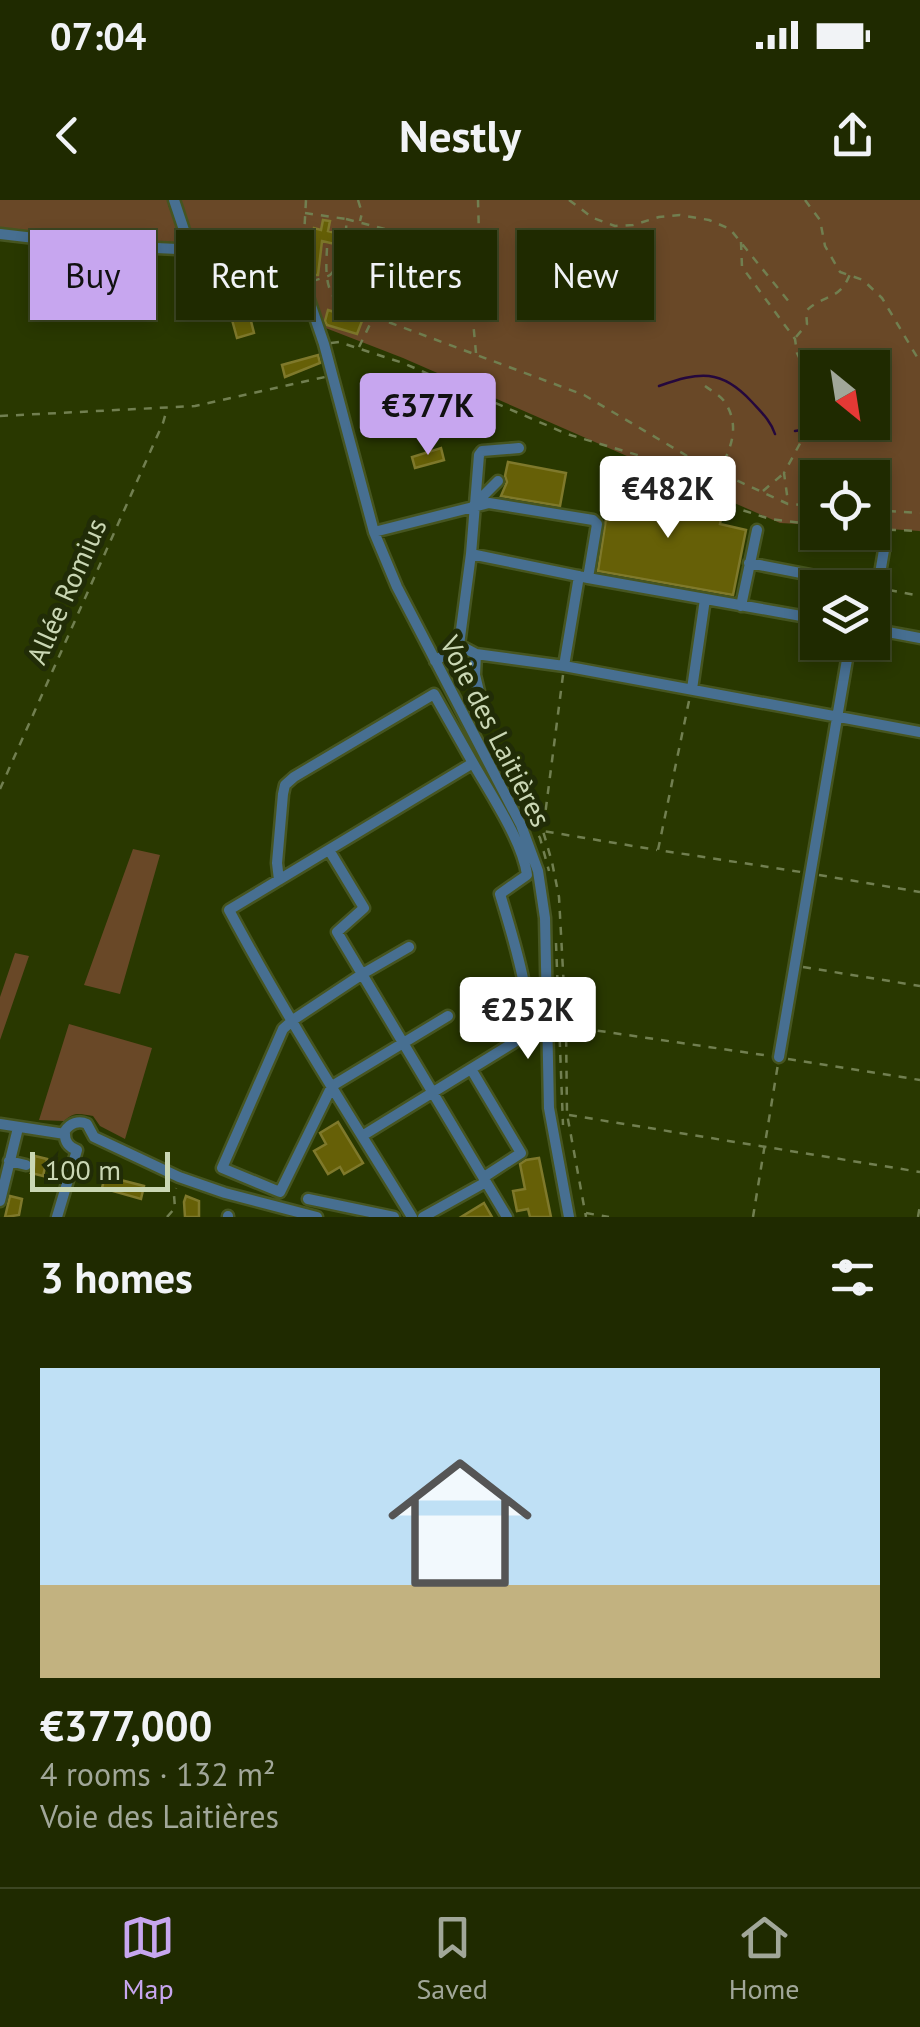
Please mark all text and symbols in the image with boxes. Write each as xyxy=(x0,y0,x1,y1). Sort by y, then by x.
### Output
text: 07:04 xyxy=(50,11,146,60)
text: Nestly xyxy=(399,106,521,164)
icon: back xyxy=(40,108,95,163)
icon: share xyxy=(825,108,880,163)
chip: Buy xyxy=(30,230,156,320)
chip: Rent xyxy=(176,230,314,320)
chip: Filters xyxy=(334,230,497,320)
chip: New xyxy=(517,230,654,320)
north arrow xyxy=(800,350,890,440)
map controls xyxy=(800,350,890,660)
pin: €377K xyxy=(358,373,498,458)
text: €377K xyxy=(382,384,474,426)
pin: €482K xyxy=(598,456,738,541)
button: locate xyxy=(800,460,890,550)
text: €482K xyxy=(622,467,714,509)
street label: Allée Romius xyxy=(17,512,115,670)
button: layers xyxy=(800,570,890,660)
street label: Voie des Laitières xyxy=(432,629,560,833)
pin: €252K xyxy=(458,977,598,1062)
text: €252K xyxy=(482,988,574,1030)
scale bar xyxy=(30,1147,170,1191)
text: 100 m xyxy=(45,1151,121,1188)
text: 3 homes xyxy=(40,1250,193,1305)
icon: filters xyxy=(825,1250,880,1305)
icon: home xyxy=(370,1433,550,1613)
text: €377,000 xyxy=(40,1698,212,1753)
text: 4 rooms · 132 m² xyxy=(40,1753,276,1795)
text: Voie des Laitières xyxy=(40,1795,279,1837)
tab: Map xyxy=(120,1910,175,2007)
tab: Saved xyxy=(416,1910,488,2007)
tab: Home xyxy=(729,1910,799,2007)

